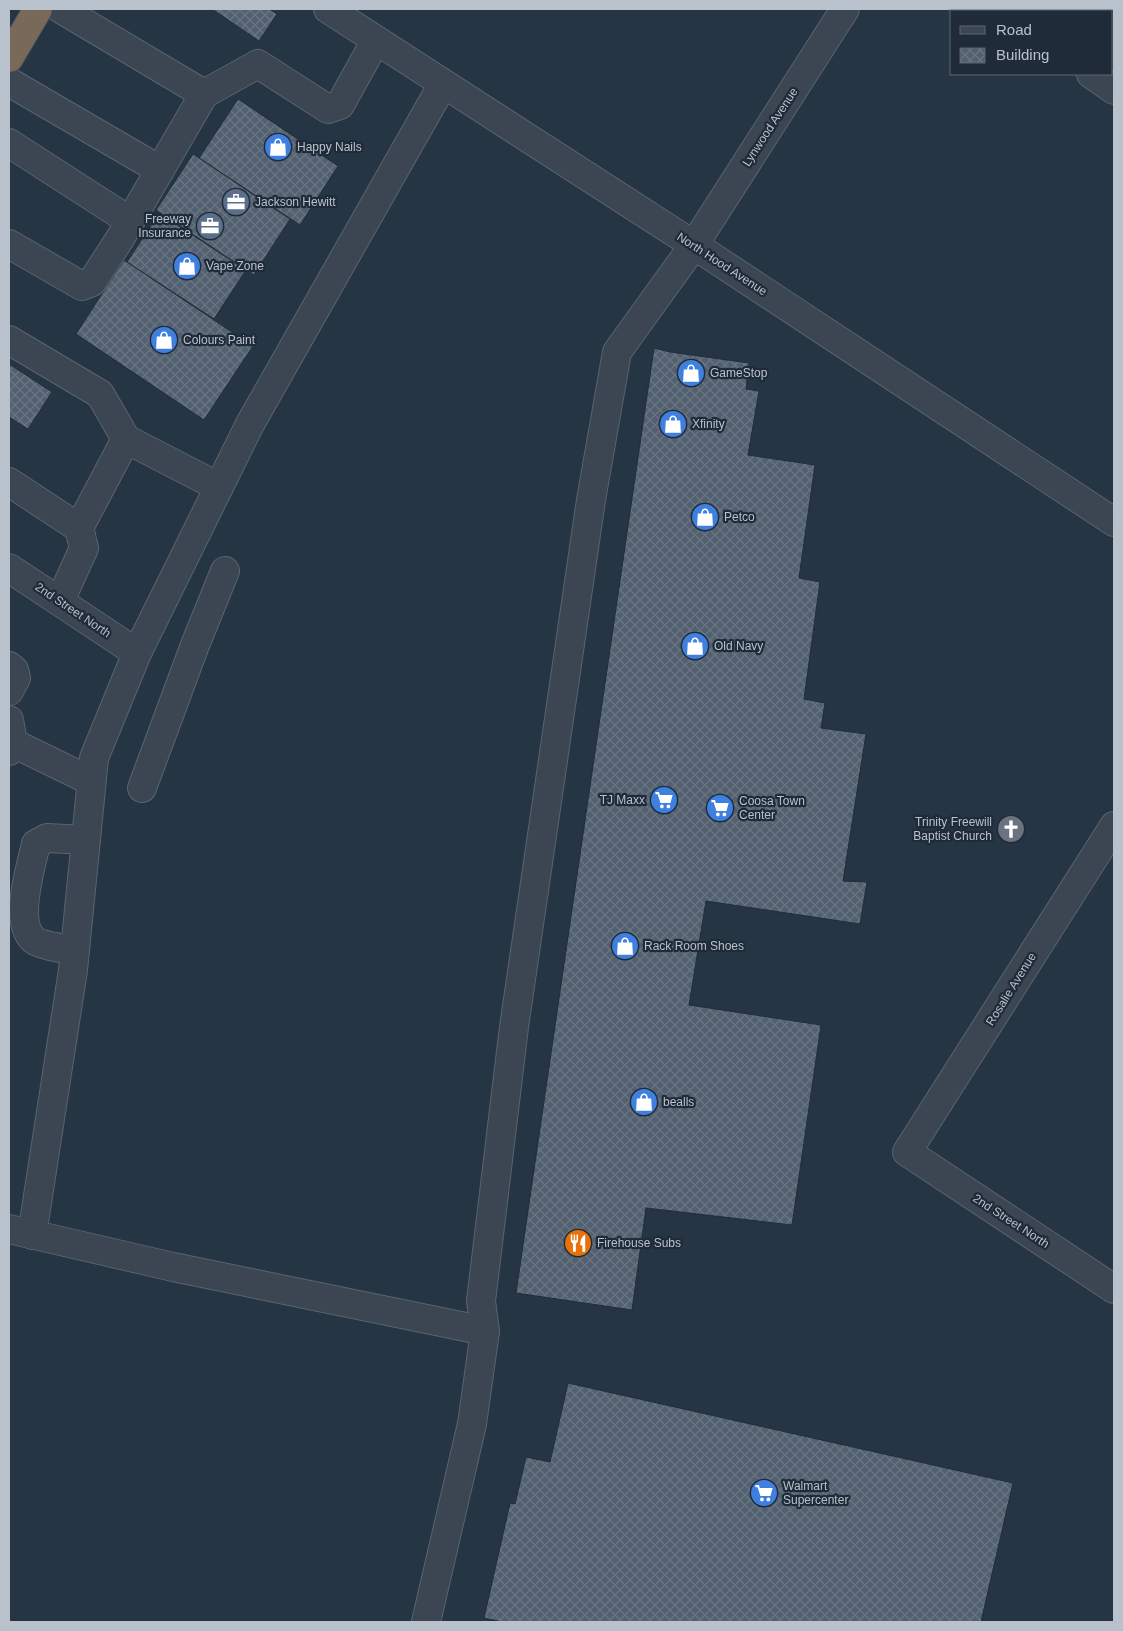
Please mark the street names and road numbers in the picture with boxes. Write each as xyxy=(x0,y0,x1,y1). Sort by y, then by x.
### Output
street label: Lynwood Avenue xyxy=(739,85,801,169)
street label: North Hood Avenue xyxy=(674,230,770,299)
street label: 2nd Street North xyxy=(33,580,113,640)
street label: Rosalie Avenue xyxy=(983,950,1039,1028)
street label: 2nd Street North xyxy=(970,1191,1052,1251)

